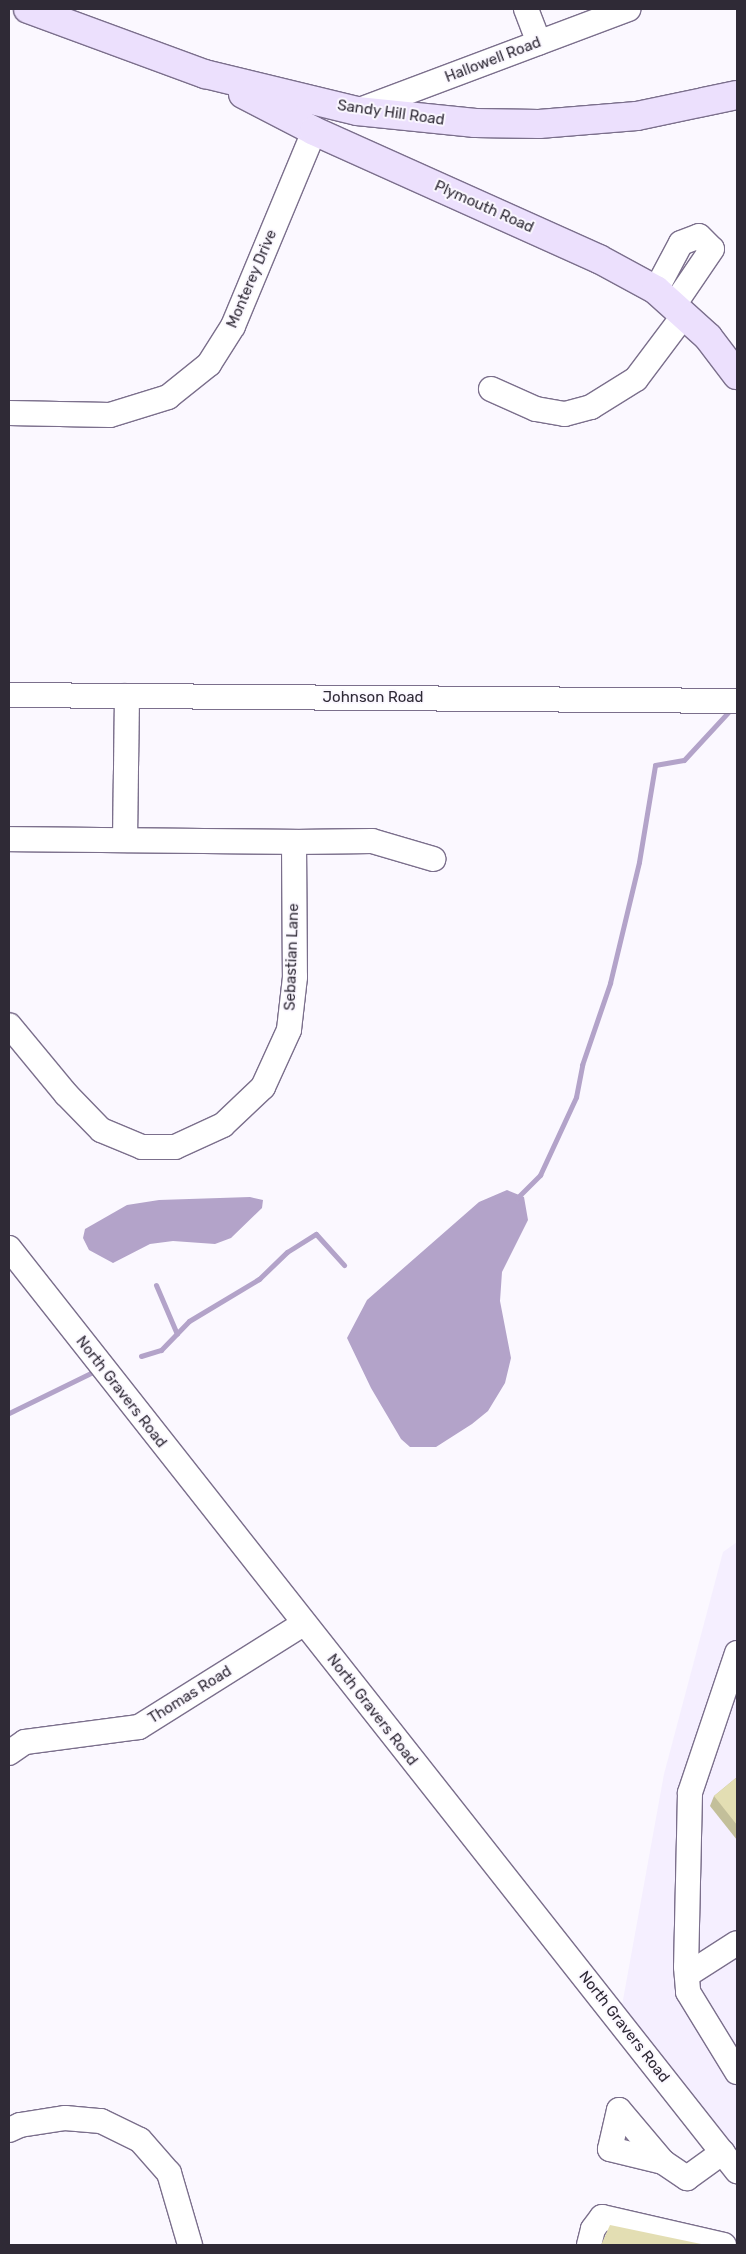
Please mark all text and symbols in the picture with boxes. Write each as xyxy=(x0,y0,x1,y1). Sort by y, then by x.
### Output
street label: Hallowell Road xyxy=(442,33,544,87)
street label: Sandy Hill Road xyxy=(336,97,446,129)
street label: Plymouth Road xyxy=(432,177,536,237)
street label: Monterey Drive xyxy=(223,227,281,331)
street label: Johnson Road xyxy=(323,689,423,707)
street label: Sebastian Lane xyxy=(281,903,303,1011)
street label: North Gravers Road xyxy=(72,1333,170,1451)
street label: North Gravers Road xyxy=(323,1651,421,1769)
street label: Thomas Road xyxy=(145,1662,235,1728)
street label: North Gravers Road xyxy=(575,1968,673,2086)

